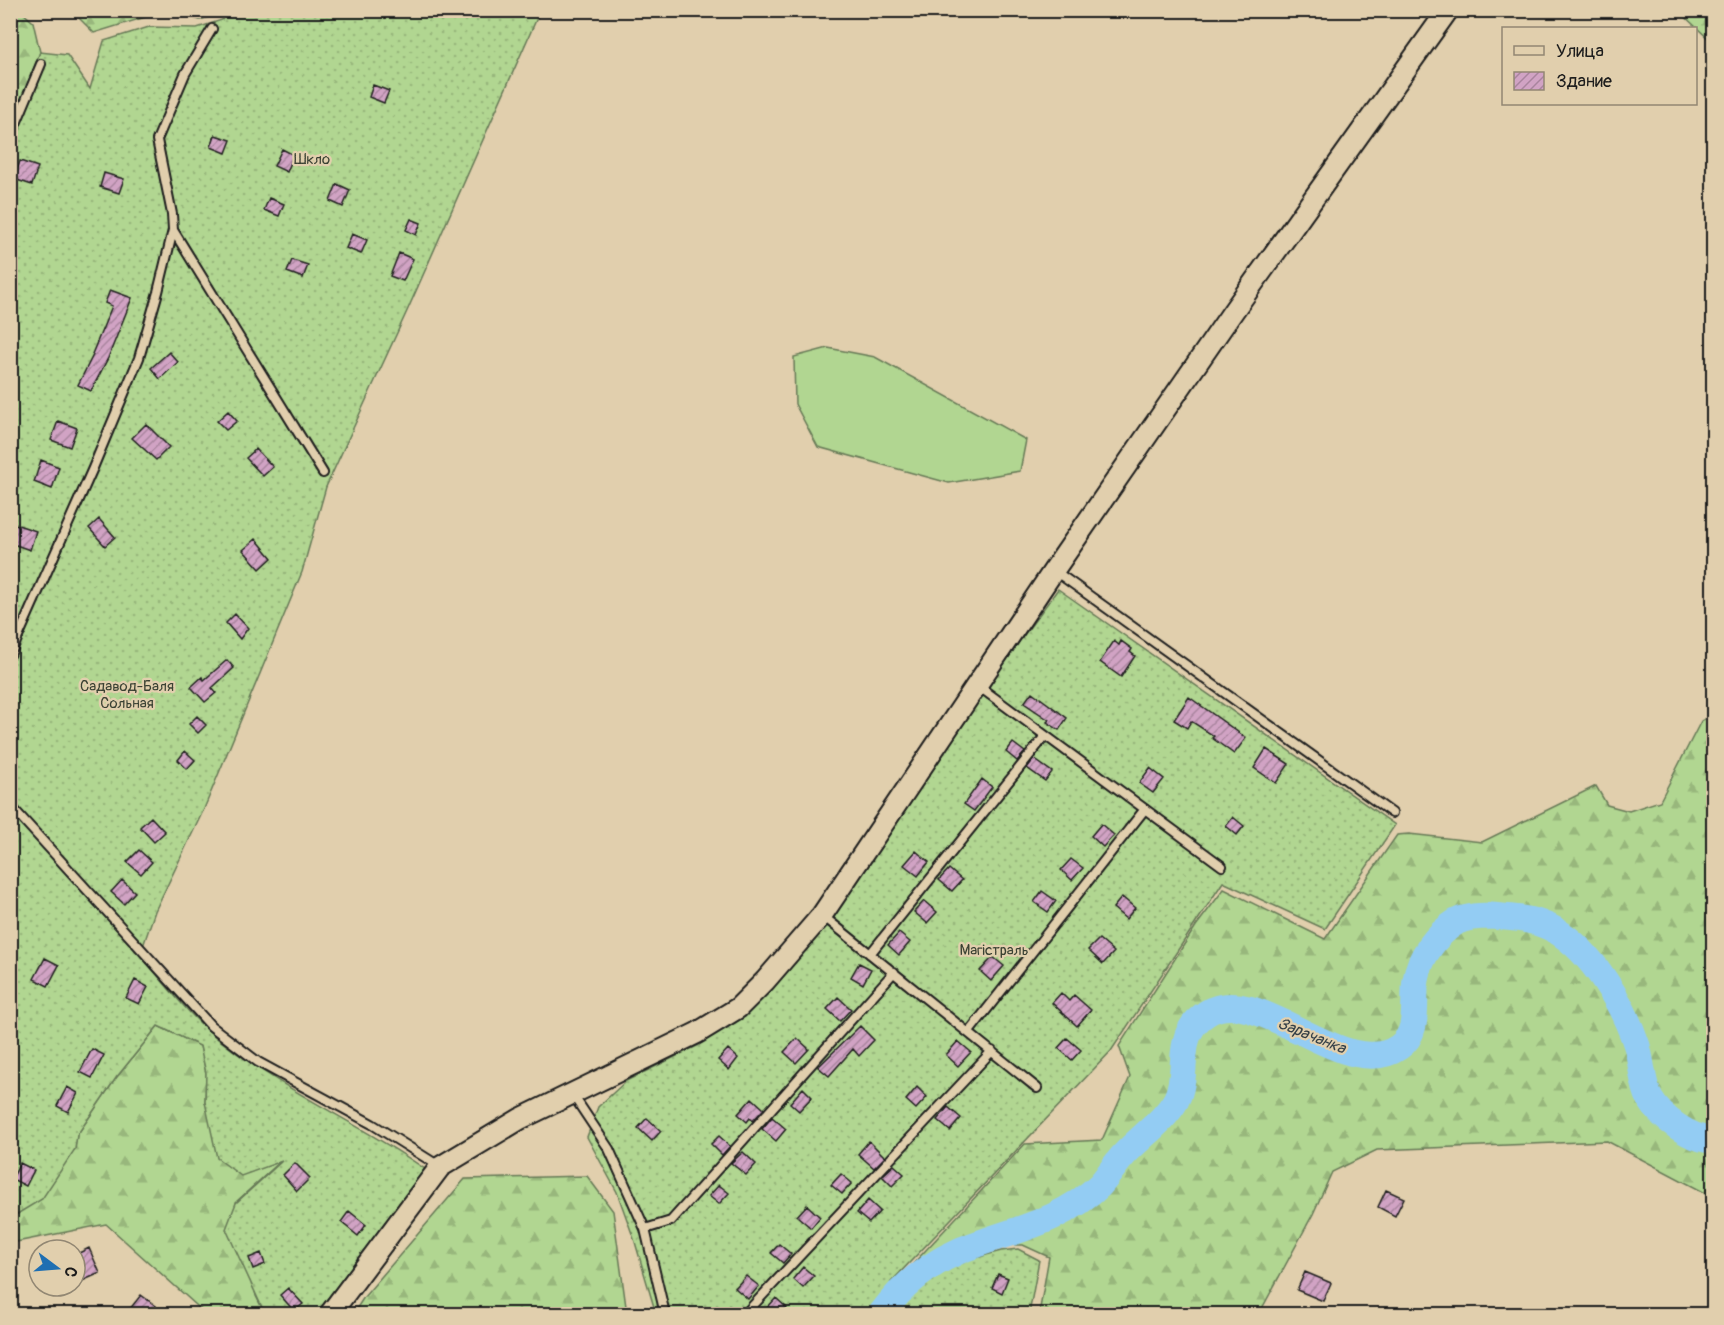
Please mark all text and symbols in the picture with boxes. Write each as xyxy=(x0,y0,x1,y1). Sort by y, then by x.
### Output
legend xyxy=(1502,27,1697,105)
text: Улица xyxy=(1556,40,1604,63)
text: Здание xyxy=(1556,70,1612,93)
park label: Шкло xyxy=(294,150,330,169)
park label: Садавод-Баля Сольная xyxy=(80,677,174,713)
park label: Магістраль xyxy=(959,941,1029,960)
water label: Зарачанка xyxy=(1275,1013,1350,1059)
north arrow xyxy=(27,1238,87,1298)
text: С xyxy=(59,1264,81,1279)

